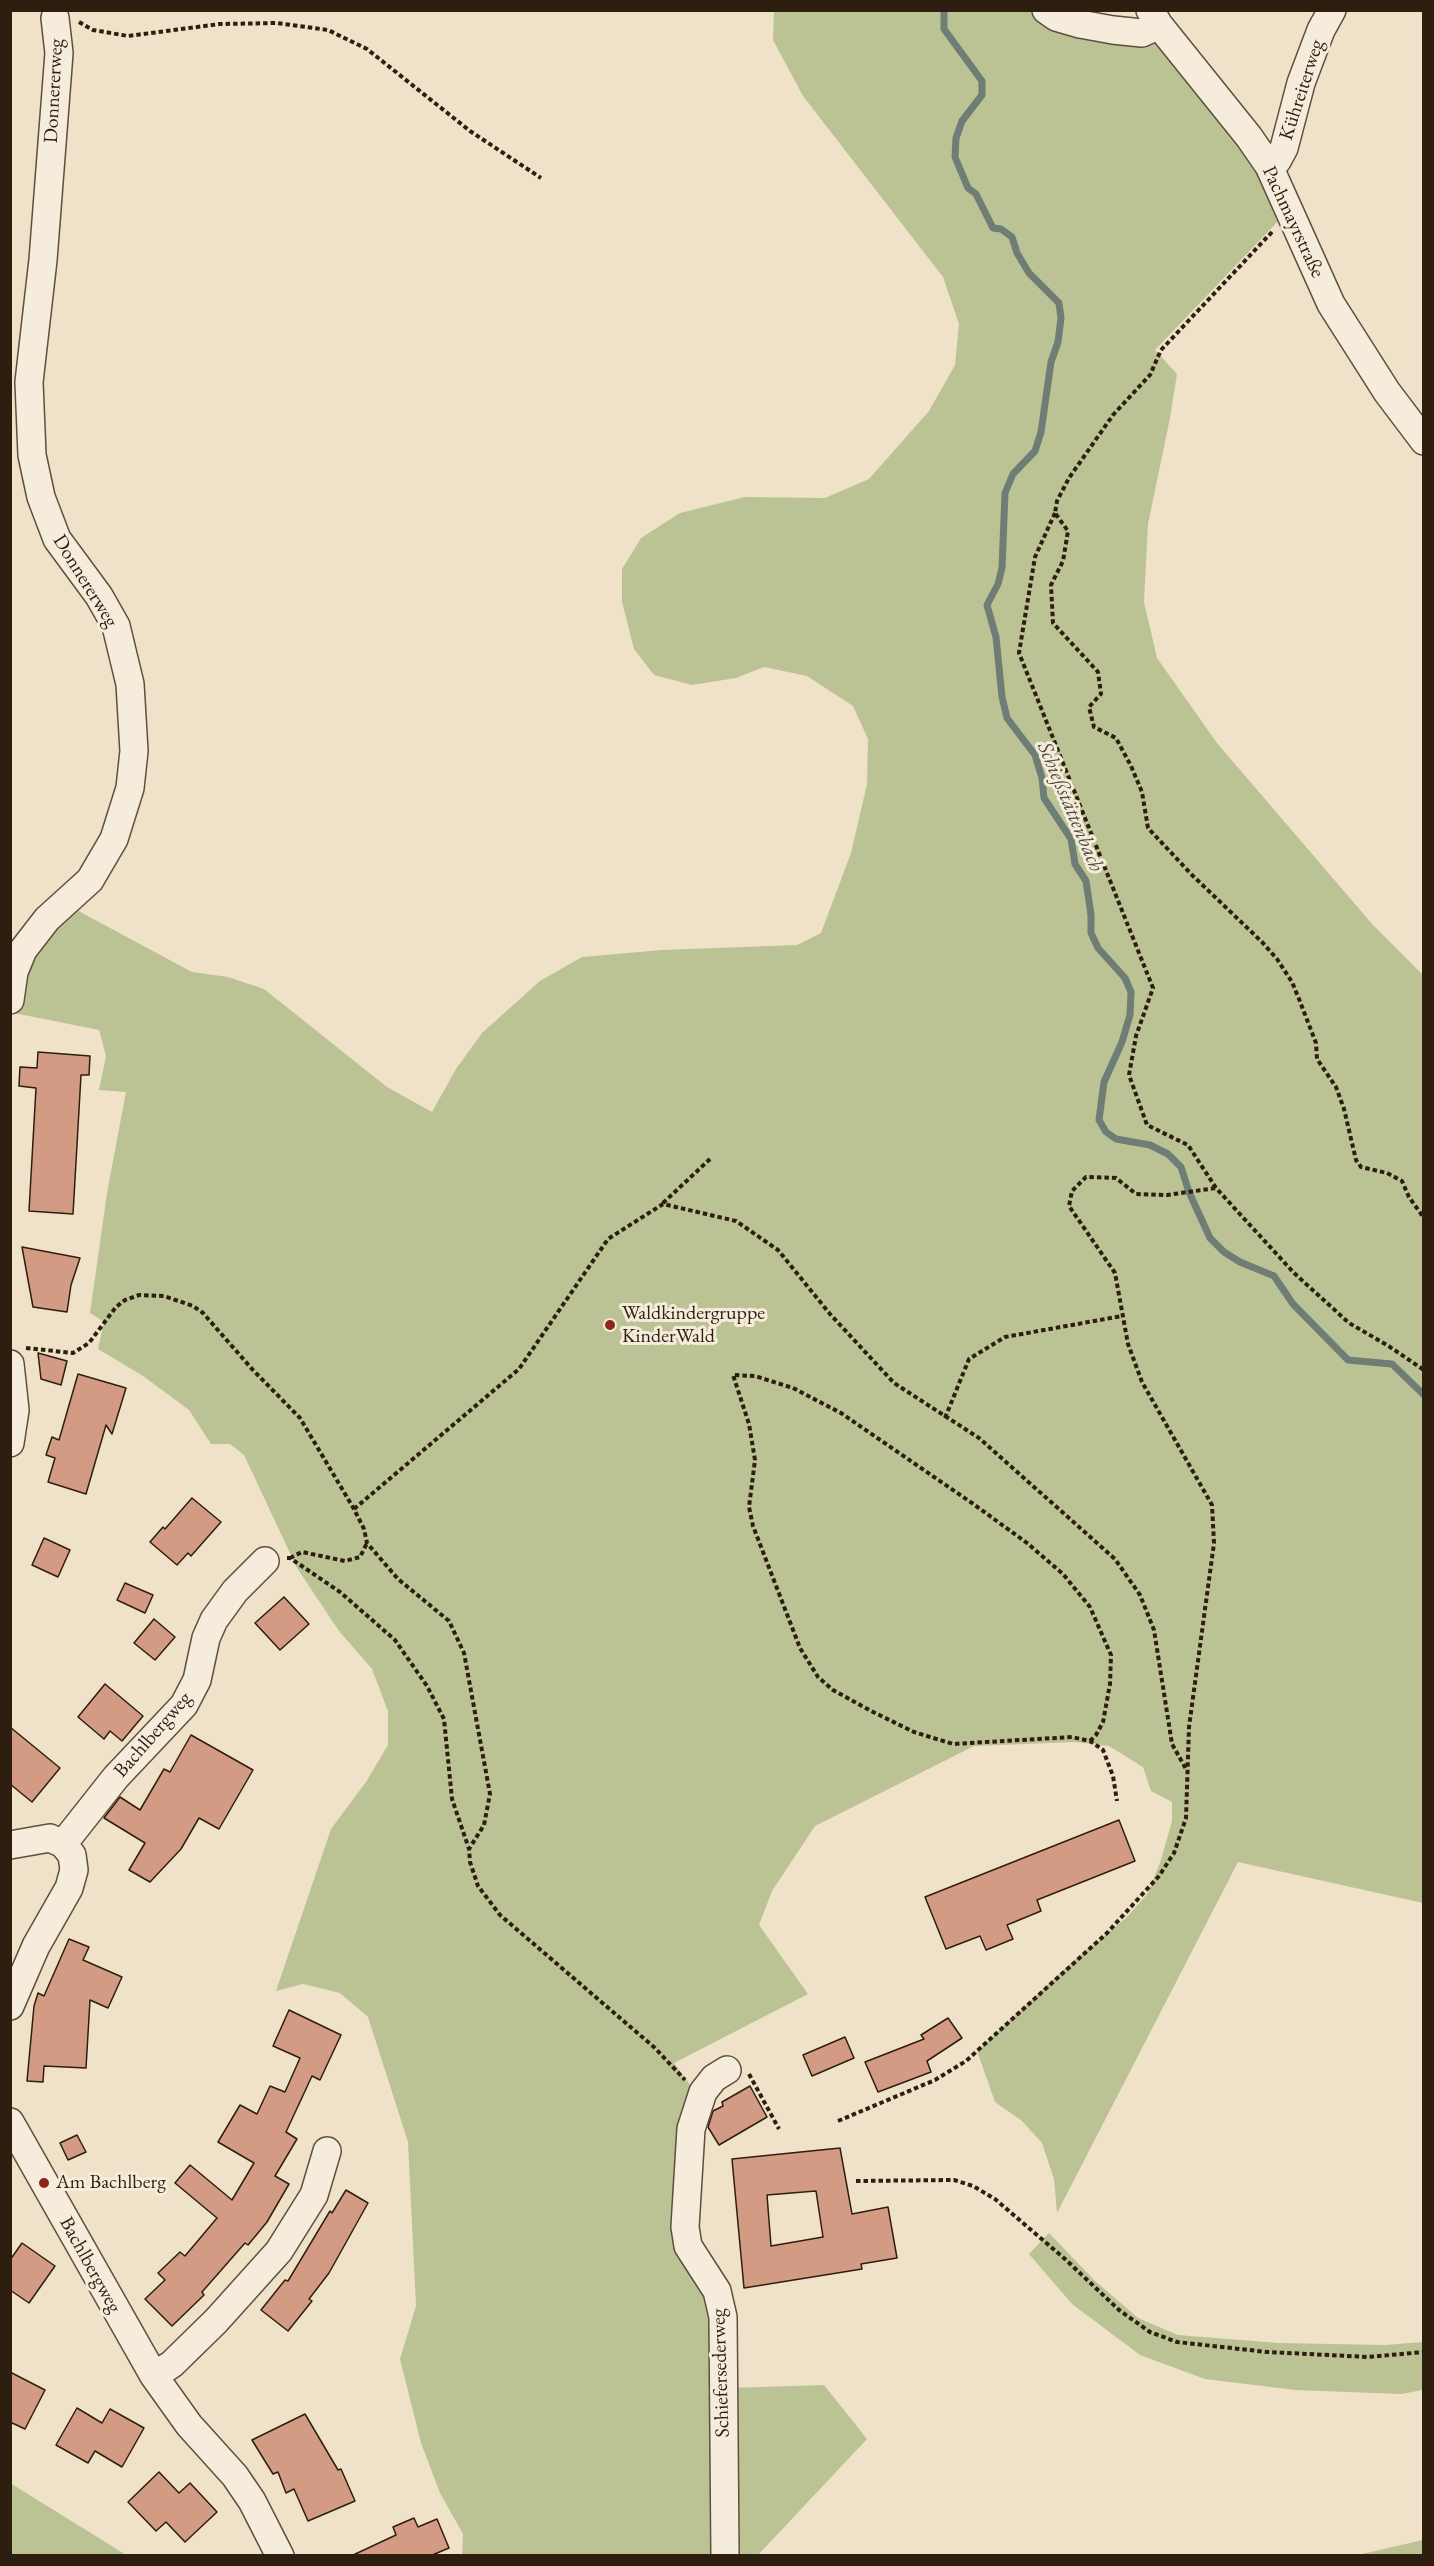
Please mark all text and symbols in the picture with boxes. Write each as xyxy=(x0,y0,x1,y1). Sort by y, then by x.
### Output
street label: Kühreiterweg xyxy=(1274,37,1330,143)
street label: Donnererweg xyxy=(39,38,69,144)
street label: Pachmayrstraße xyxy=(1257,162,1329,282)
street label: Donnererweg xyxy=(47,530,123,632)
water label: Schießstättenbach xyxy=(1031,738,1109,876)
place label: Waldkindergruppe KinderWald xyxy=(622,1302,765,1349)
marker: Waldkindergruppe KinderWald xyxy=(603,1318,617,1332)
street label: Bachlbergweg xyxy=(109,1687,197,1783)
place label: Am Bachlberg xyxy=(56,2171,166,2195)
marker: Am Bachlberg xyxy=(37,2176,51,2190)
street label: Bachlbergweg xyxy=(54,2213,126,2317)
street label: Schiefersederweg xyxy=(707,2308,735,2438)

